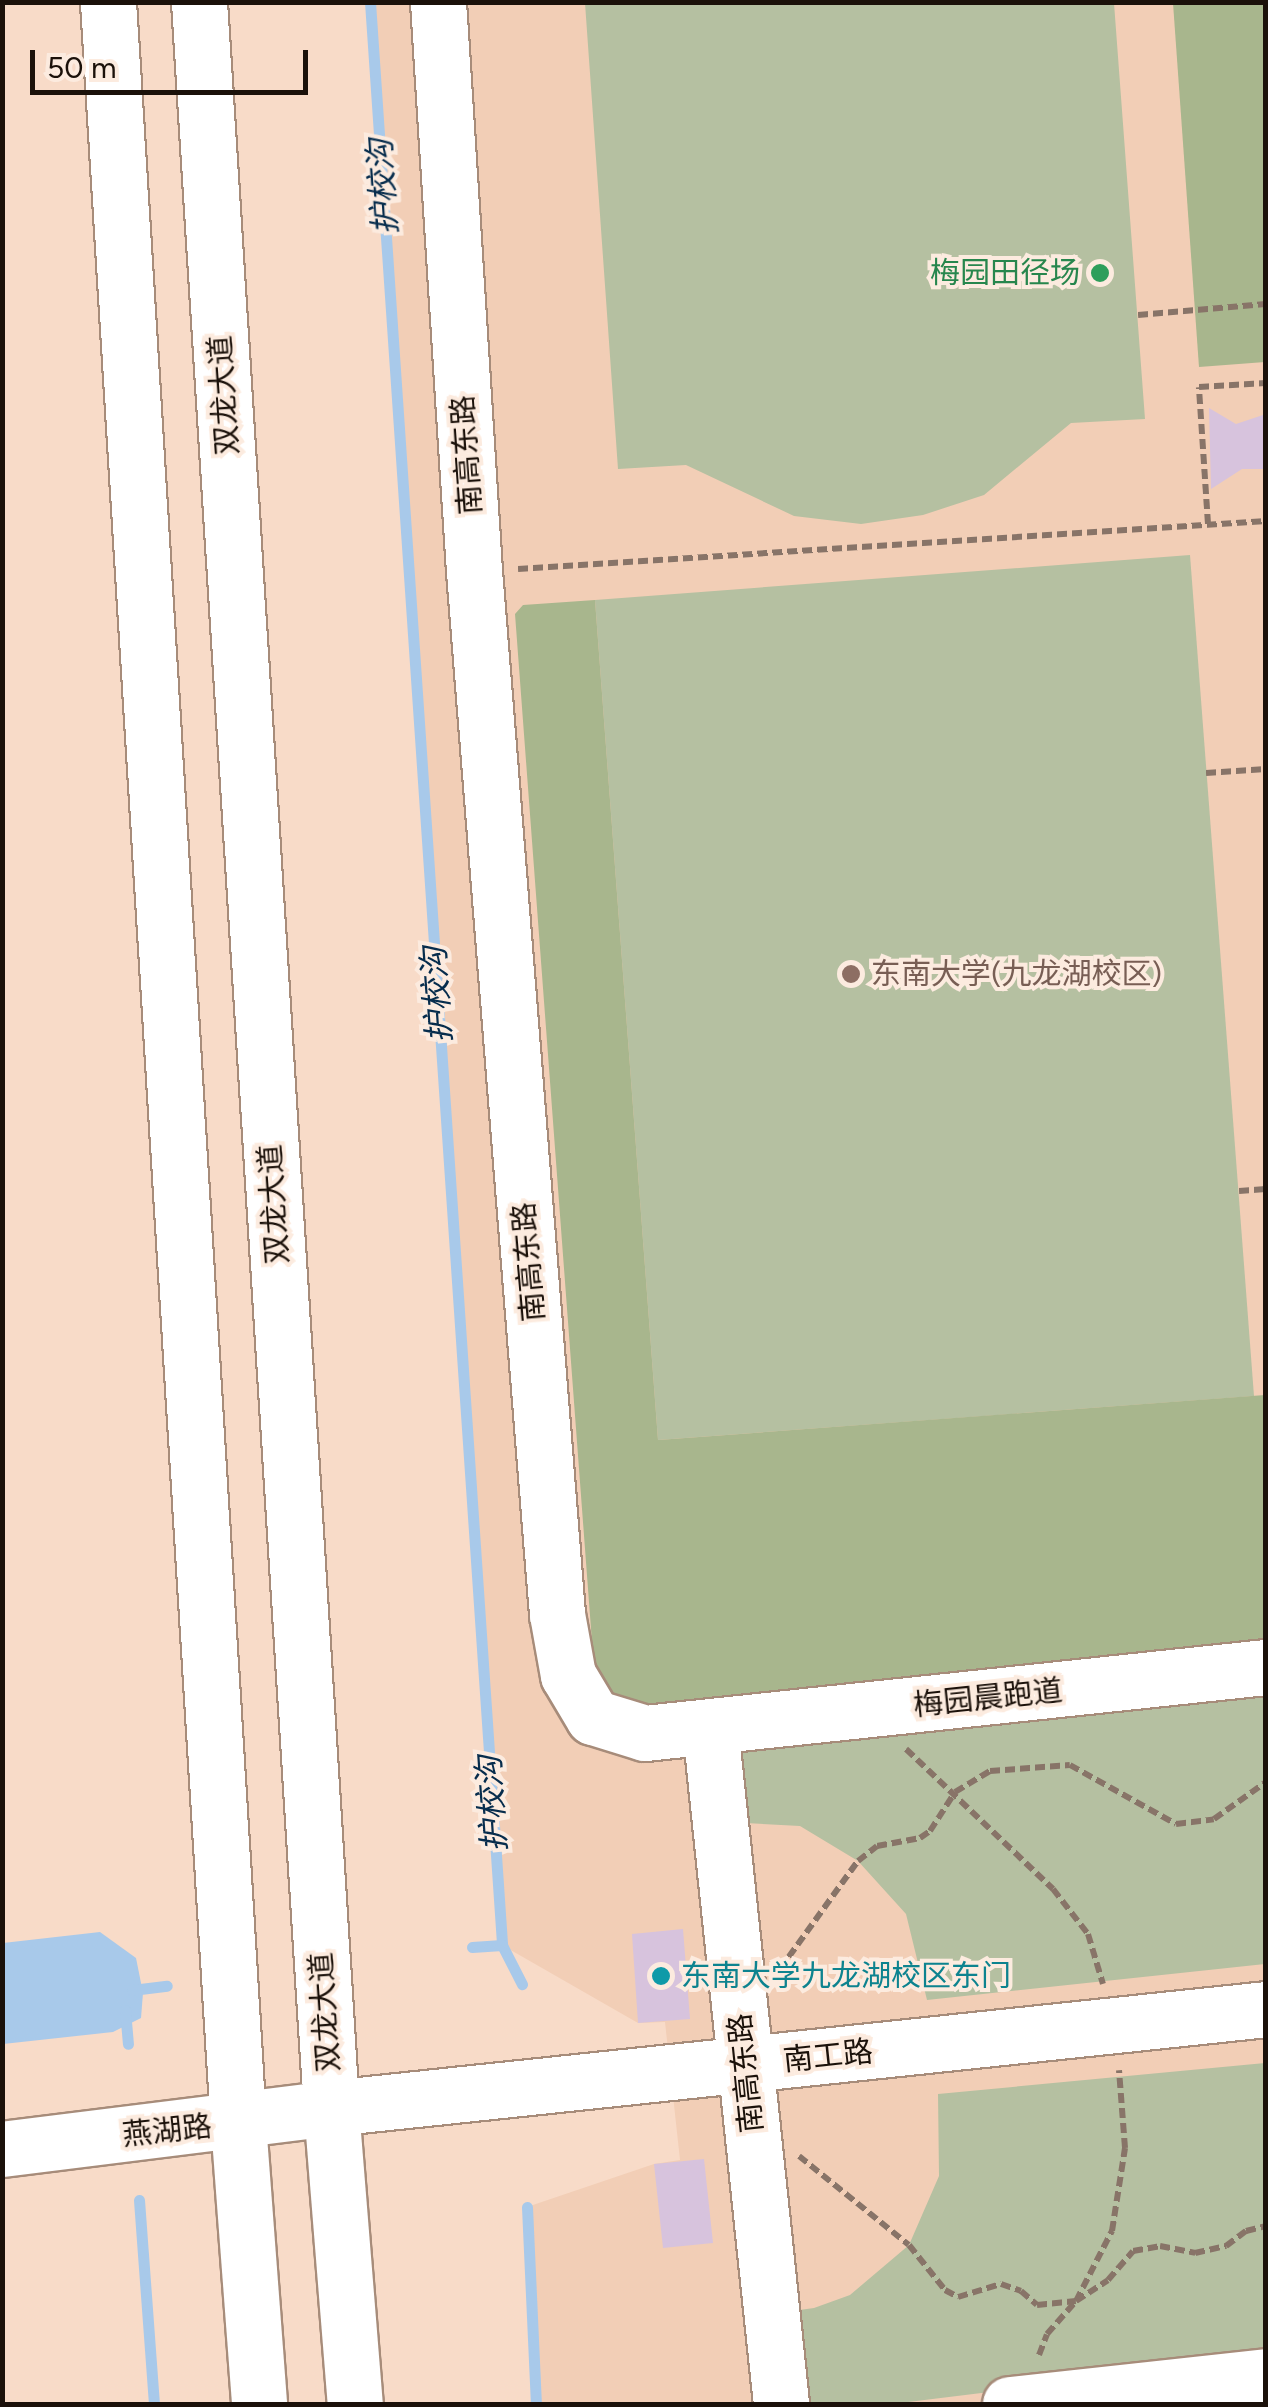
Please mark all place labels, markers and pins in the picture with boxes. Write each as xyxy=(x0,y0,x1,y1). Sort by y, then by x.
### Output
place label: 梅园田径场 xyxy=(930,255,1080,291)
marker: 梅园田径场 xyxy=(1089,262,1111,284)
place label: 东南大学(九龙湖校区) xyxy=(871,956,1162,992)
marker: 东南大学(九龙湖校区) xyxy=(840,963,862,985)
place label: 东南大学九龙湖校区东门 xyxy=(681,1958,1011,1994)
marker: 东南大学九龙湖校区东门 xyxy=(650,1965,672,1987)

